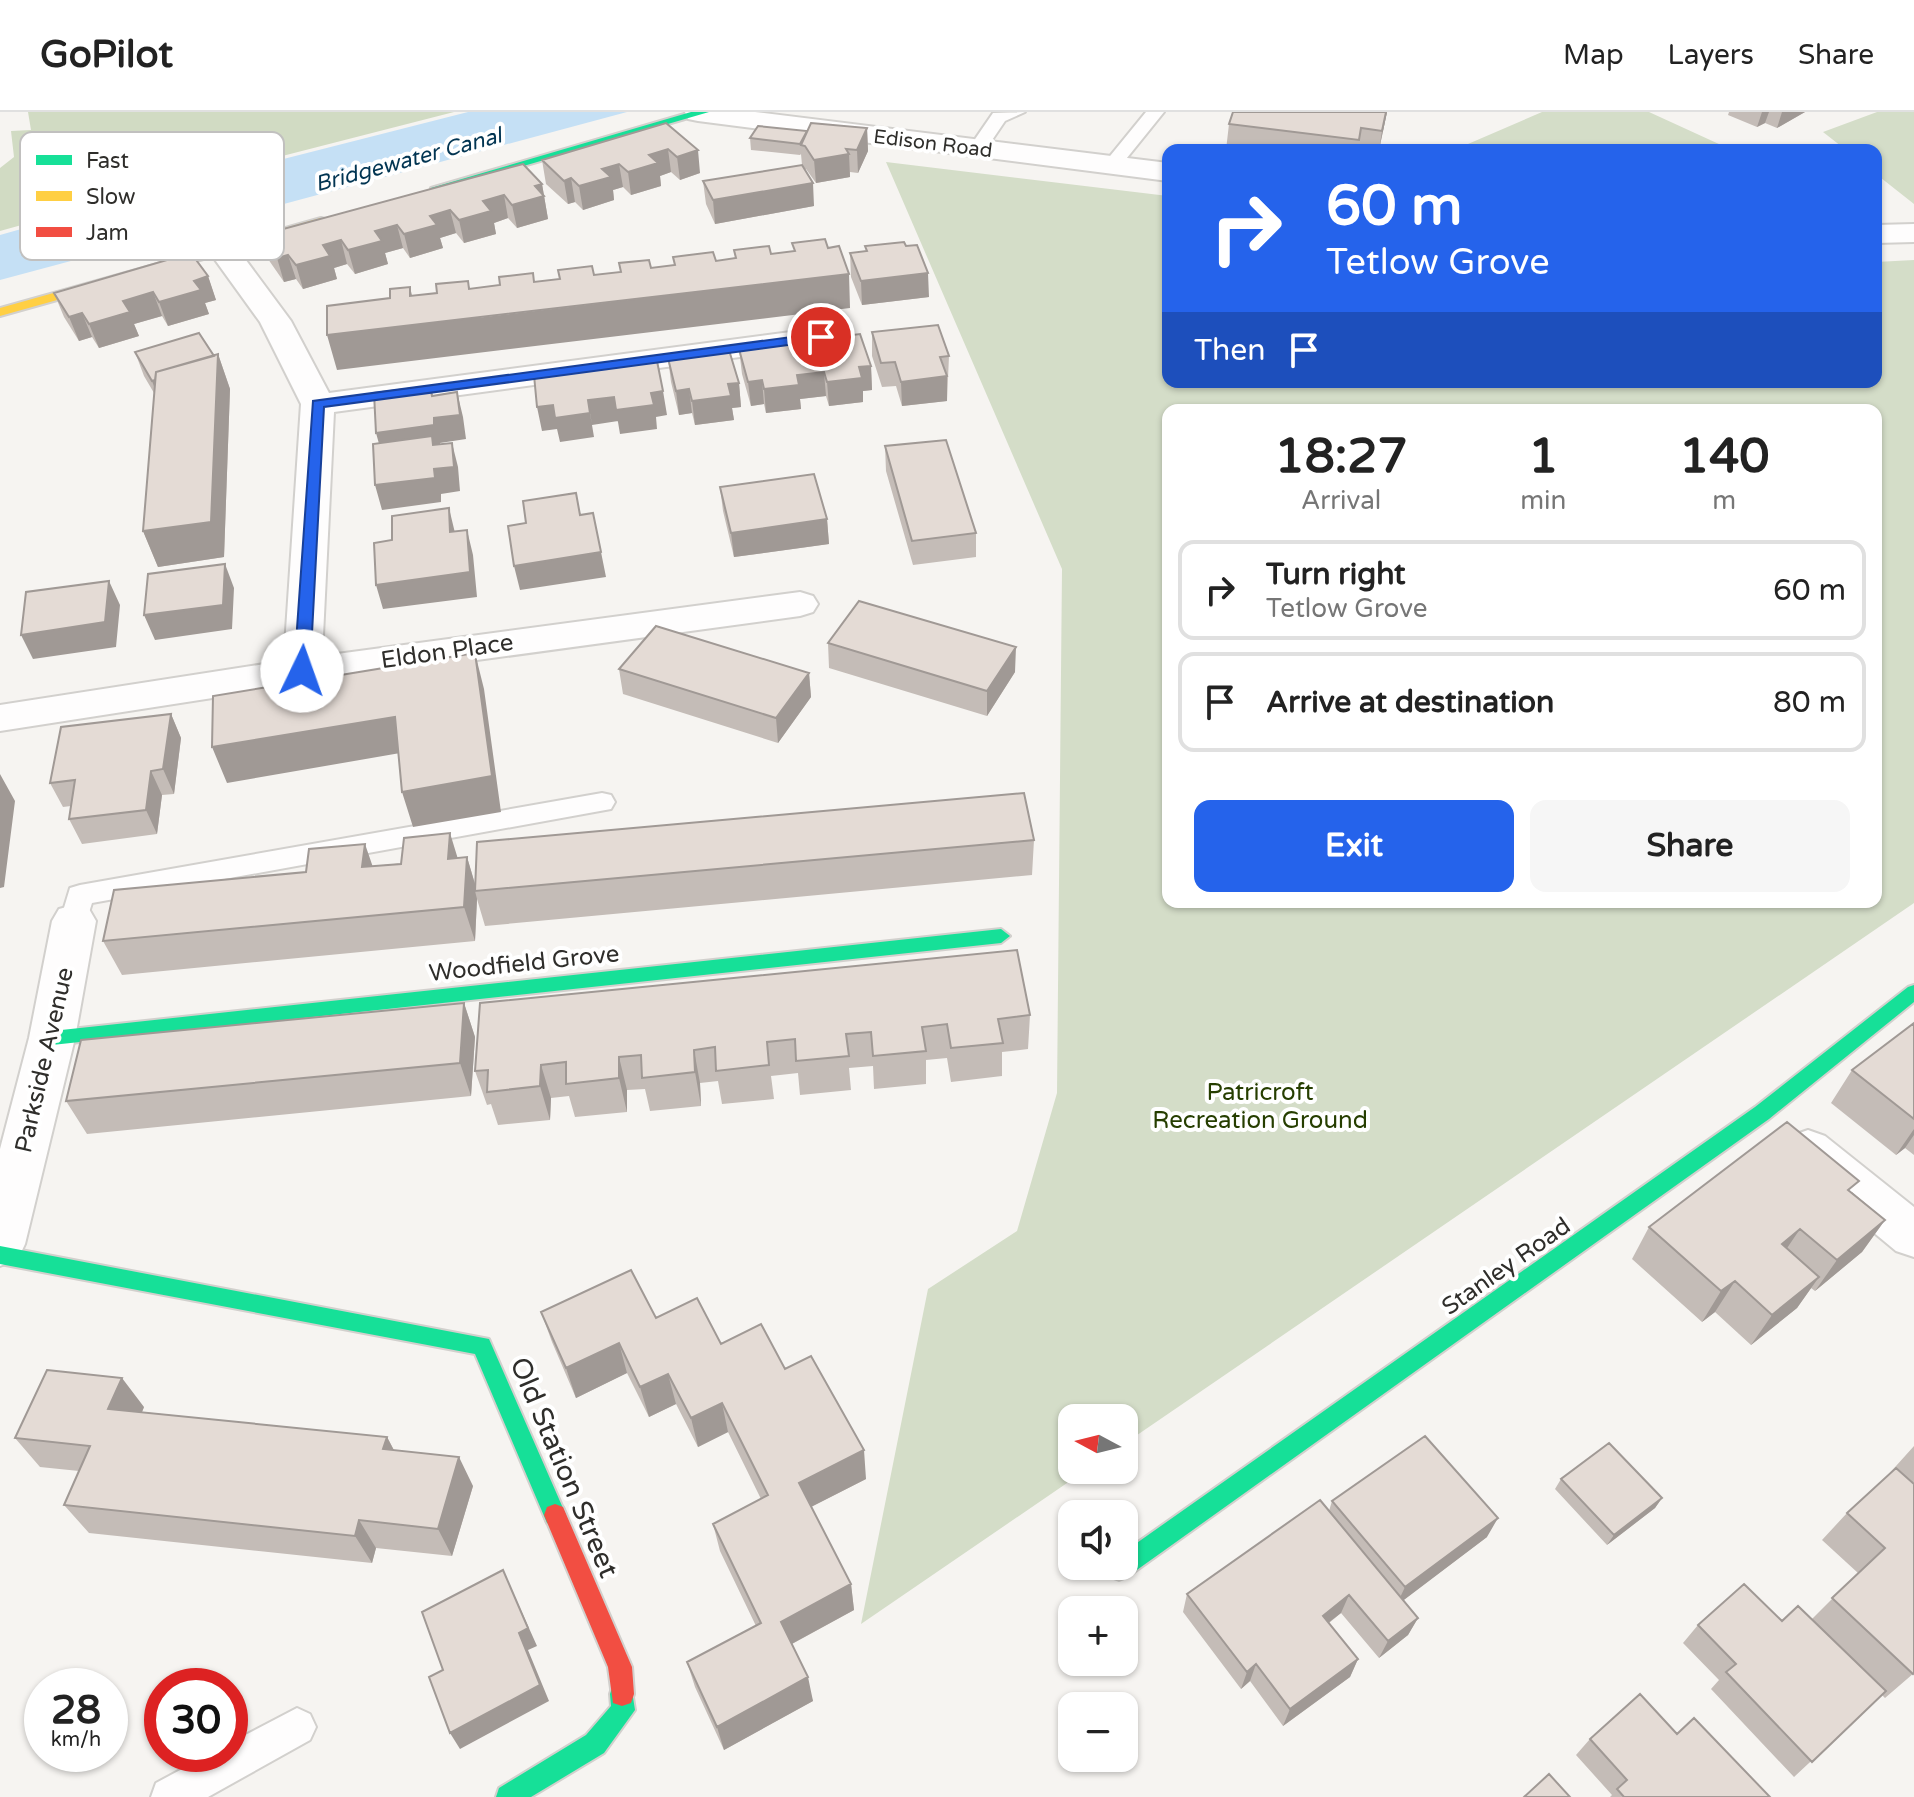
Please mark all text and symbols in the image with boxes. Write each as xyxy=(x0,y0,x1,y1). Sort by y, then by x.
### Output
text: GoPilot xyxy=(40,32,173,78)
text: Map xyxy=(1563,38,1624,72)
text: Layers xyxy=(1668,38,1754,72)
text: Share xyxy=(1798,38,1874,72)
water label: Bridgewater Canal xyxy=(312,122,507,197)
street label: Edison Road xyxy=(872,125,994,163)
legend xyxy=(20,132,284,260)
text: Fast xyxy=(86,148,129,174)
text: 60 m xyxy=(1326,173,1462,240)
icon: right xyxy=(1194,176,1298,280)
text: Slow xyxy=(86,184,136,210)
text: Jam xyxy=(86,220,129,246)
text: Tetlow Grove xyxy=(1326,241,1550,284)
pin xyxy=(787,303,855,371)
icon: arrive xyxy=(799,315,843,359)
icon: arrive xyxy=(1282,328,1326,372)
text: Then xyxy=(1194,332,1266,369)
text: 18:27 xyxy=(1275,428,1408,486)
text: 1 xyxy=(1528,428,1558,486)
text: 140 xyxy=(1679,428,1769,486)
text: Arrival xyxy=(1301,485,1381,516)
text: min xyxy=(1520,485,1566,516)
text: m xyxy=(1712,485,1736,516)
text: Turn right xyxy=(1266,556,1406,593)
icon: right xyxy=(1198,568,1242,612)
text: 60 m xyxy=(1773,572,1846,609)
text: Tetlow Grove xyxy=(1266,593,1427,624)
street label: Eldon Place xyxy=(379,628,515,675)
position arrow xyxy=(260,629,344,713)
icon: arrive xyxy=(1198,680,1242,724)
text: Arrive at destination xyxy=(1266,684,1554,721)
text: 80 m xyxy=(1773,684,1846,721)
button: Exit xyxy=(1194,800,1514,892)
button: Share xyxy=(1530,800,1850,892)
street label: Woodfield Grove xyxy=(427,939,621,988)
street label: Parkside Avenue xyxy=(9,965,80,1156)
park label: Patricroft Recreation Ground xyxy=(1152,1078,1368,1135)
street label: Stanley Road xyxy=(1436,1211,1576,1321)
street label: Old Station Street xyxy=(502,1352,626,1583)
north arrow xyxy=(1058,1404,1138,1484)
map controls xyxy=(1058,1404,1138,1772)
button: sound xyxy=(1058,1500,1138,1580)
button: + xyxy=(1058,1596,1138,1676)
speed limit sign: 30 xyxy=(144,1668,248,1772)
text: 28 xyxy=(51,1686,101,1734)
button: − xyxy=(1058,1692,1138,1772)
text: km/h xyxy=(51,1728,101,1752)

